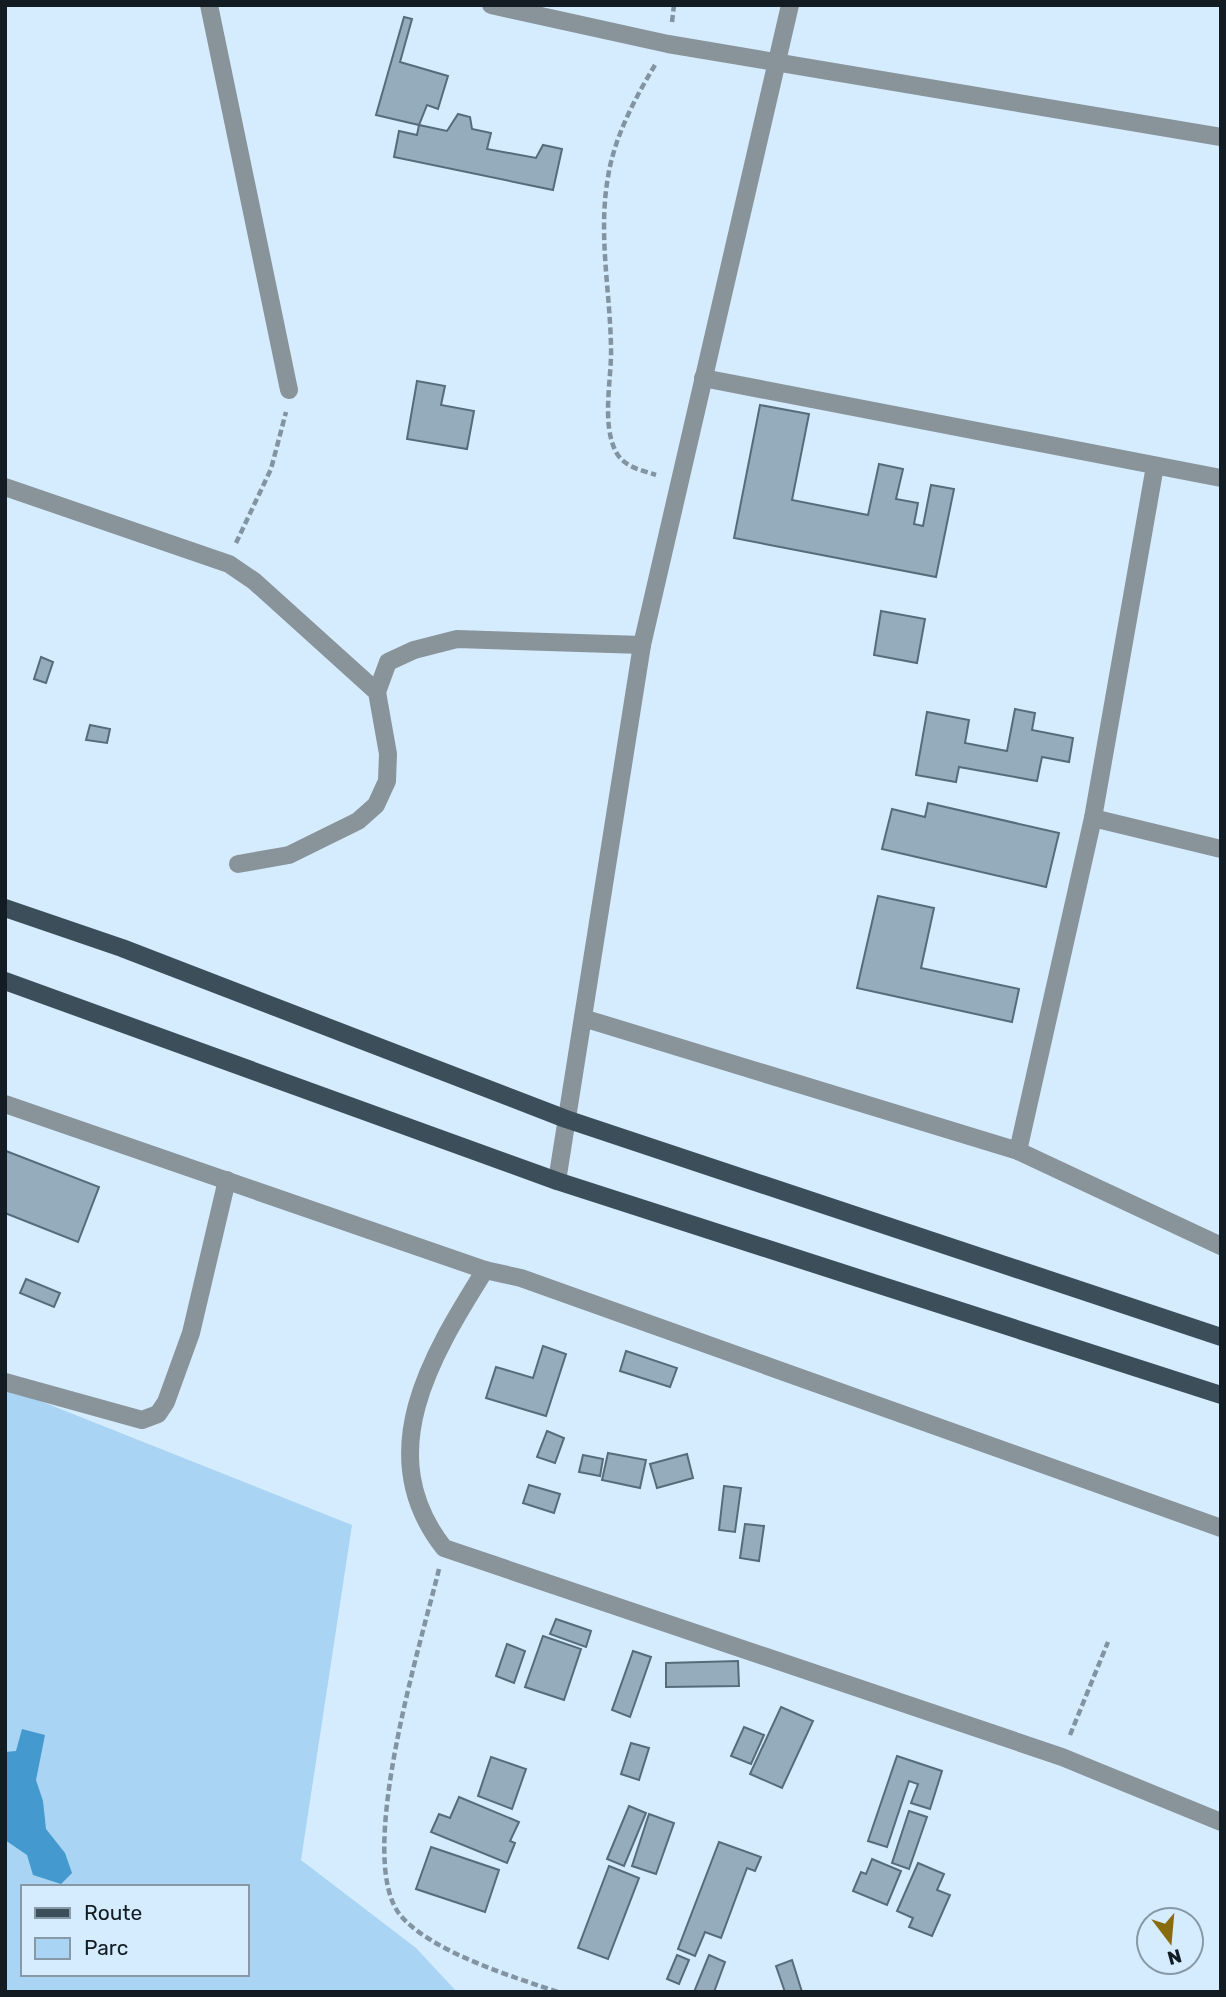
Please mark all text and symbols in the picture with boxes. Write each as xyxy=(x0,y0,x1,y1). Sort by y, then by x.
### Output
legend xyxy=(21,1885,248,1976)
text: Route xyxy=(84,1900,142,1925)
north arrow xyxy=(1135,1906,1205,1976)
text: Parc xyxy=(84,1935,128,1960)
text: N xyxy=(1165,1944,1184,1970)

